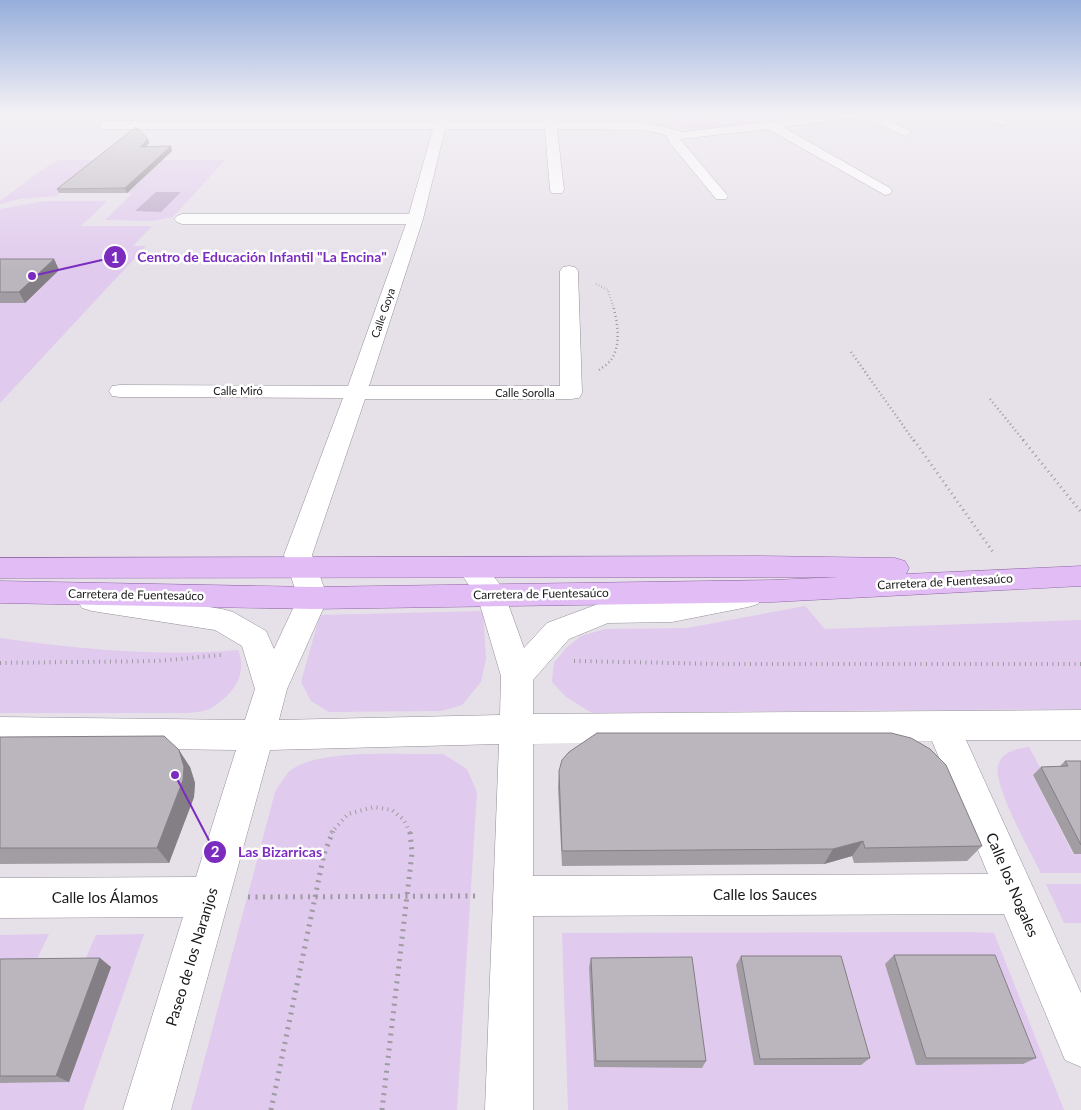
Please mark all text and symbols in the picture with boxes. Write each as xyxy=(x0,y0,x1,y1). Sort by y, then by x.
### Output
callout: Centro de Educación Infantil "La Encina" xyxy=(102,243,397,272)
text: 1 xyxy=(111,248,119,266)
text: Centro de Educación Infantil "La Encina" xyxy=(137,248,387,265)
street label: Calle Goya xyxy=(368,286,397,339)
street label: Calle Miró xyxy=(213,384,263,397)
street label: Calle Sorolla xyxy=(495,386,555,399)
street label: Carretera de Fuentesaúco xyxy=(877,570,1013,593)
street label: Carretera de Fuentesaúco xyxy=(473,585,609,602)
street label: Carretera de Fuentesaúco xyxy=(68,586,204,603)
street label: Calle los Nogales xyxy=(983,830,1043,939)
callout: Las Bizarricas xyxy=(203,837,332,866)
text: 2 xyxy=(211,842,220,860)
text: Las Bizarricas xyxy=(238,843,322,860)
street label: Paseo de los Naranjos xyxy=(161,885,221,1028)
street label: Calle los Sauces xyxy=(713,885,817,903)
street label: Calle los Álamos xyxy=(52,888,158,906)

